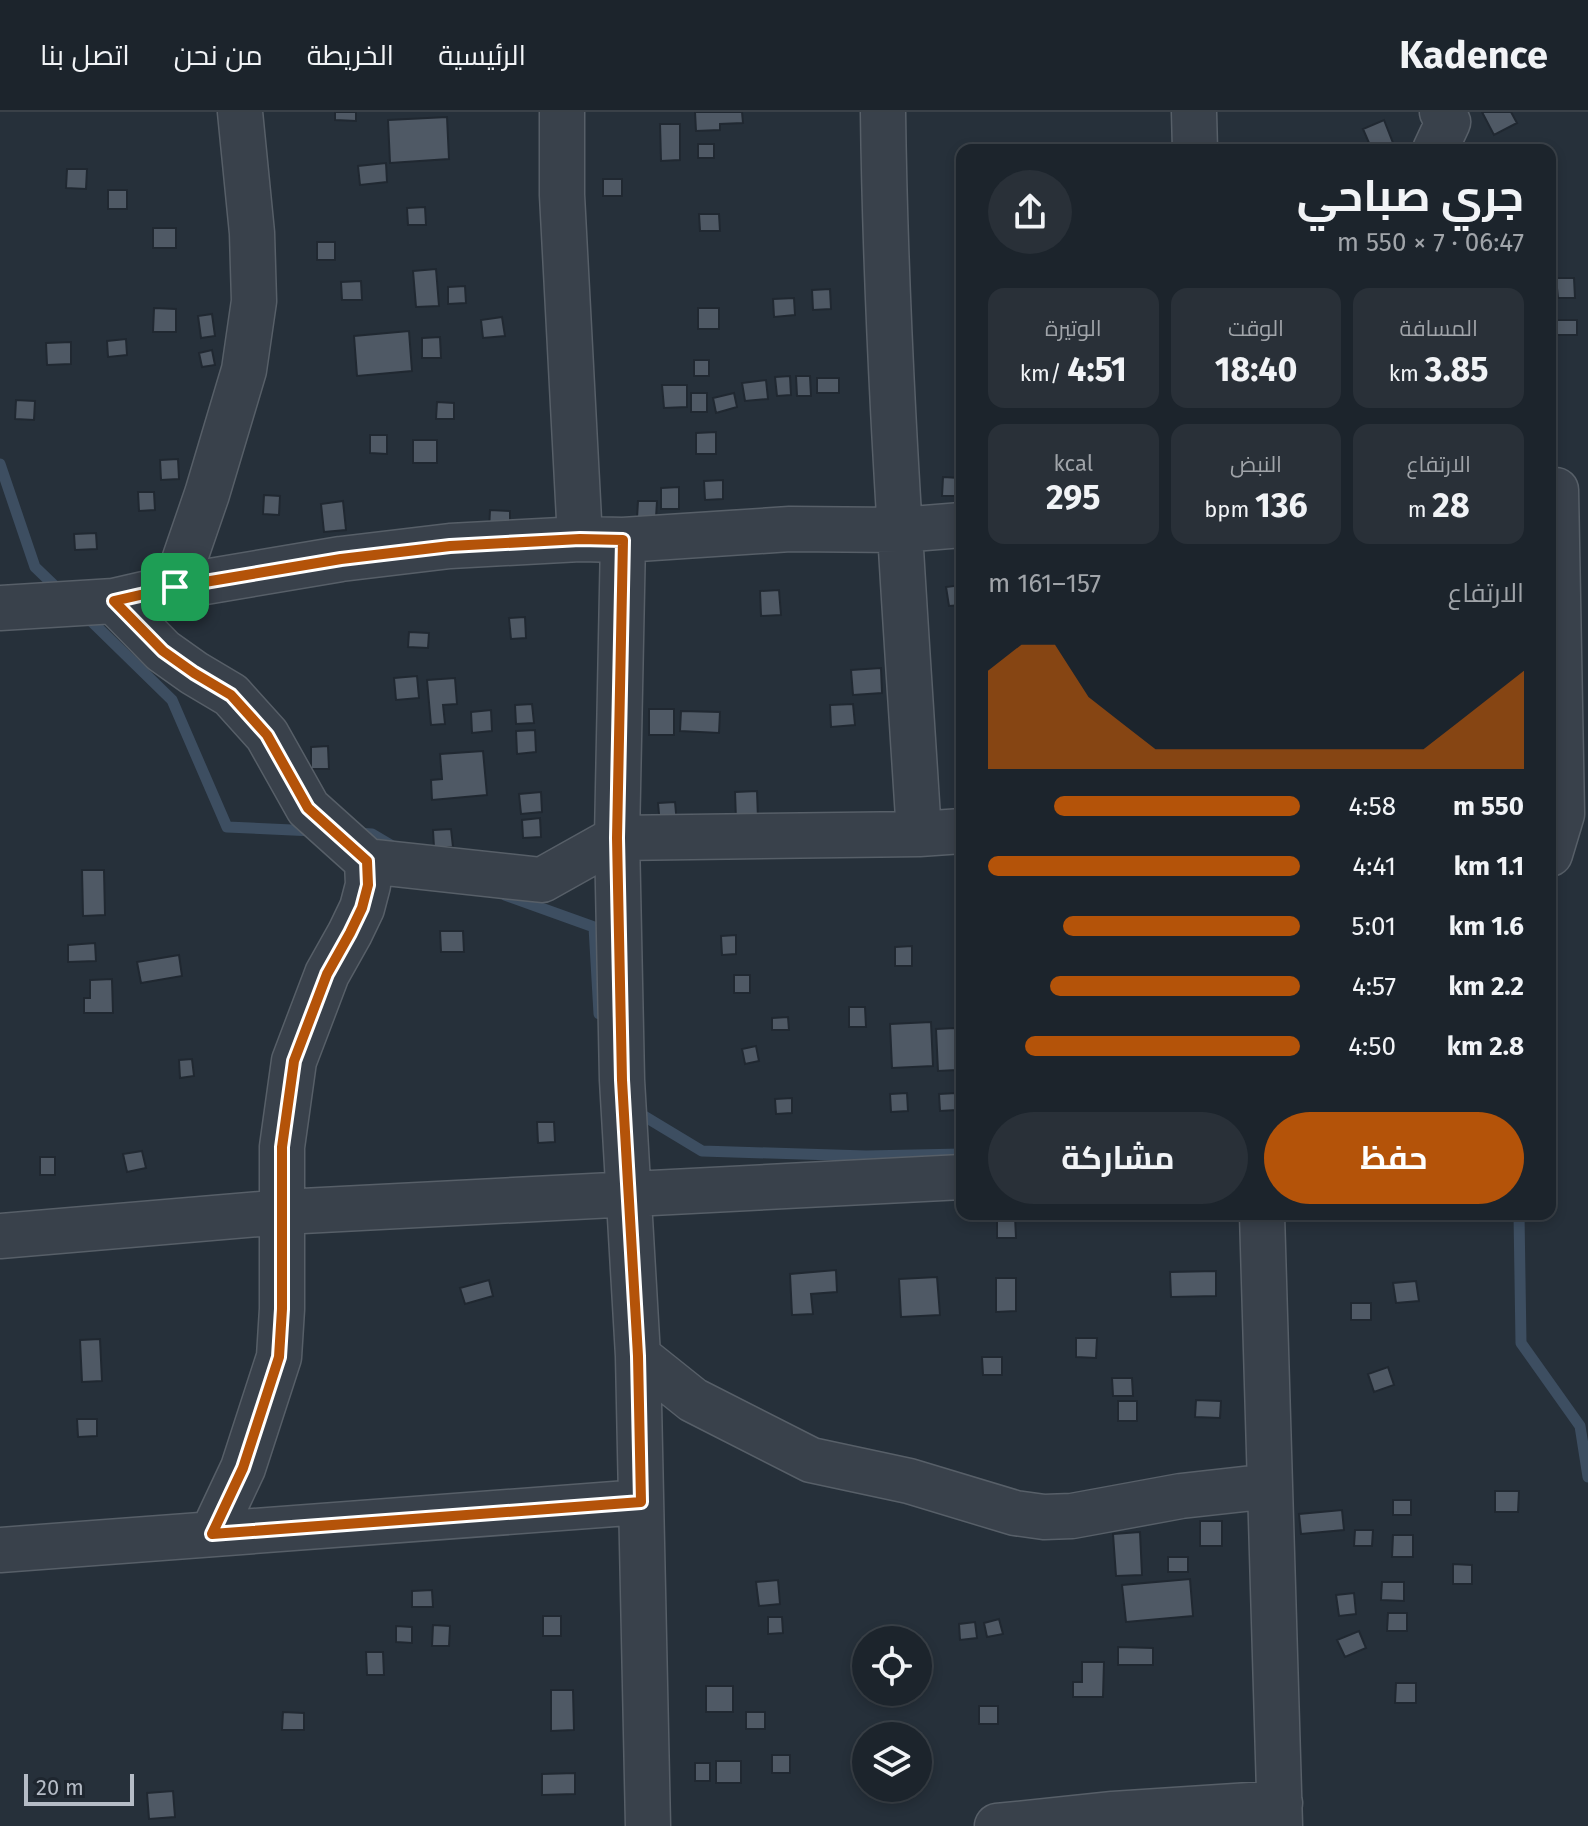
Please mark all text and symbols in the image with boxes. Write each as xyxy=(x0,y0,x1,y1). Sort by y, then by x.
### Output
text: Kadence xyxy=(1399,32,1548,78)
text: اتصل بنا xyxy=(40,39,130,72)
text: من نحن xyxy=(174,39,263,72)
text: الخريطة xyxy=(307,39,394,72)
text: الرئيسية xyxy=(438,39,526,72)
button: share xyxy=(988,170,1072,254)
text: جري صباحي xyxy=(1297,170,1524,223)
text: 06:47 · 7 × 550 m xyxy=(1337,227,1524,258)
text: الوتيرة xyxy=(1045,315,1102,342)
text: الوقت xyxy=(1228,315,1284,342)
text: المسافة xyxy=(1400,315,1478,342)
text: 4:51 xyxy=(1067,349,1127,390)
text: 18:40 xyxy=(1215,349,1297,390)
text: 3.85 xyxy=(1425,349,1489,390)
text: /km xyxy=(1020,360,1067,387)
text: km xyxy=(1389,360,1425,387)
text: kcal xyxy=(1054,450,1093,477)
text: النبض xyxy=(1230,451,1282,478)
text: الارتفاع xyxy=(1406,451,1471,478)
text: 295 xyxy=(1046,477,1101,518)
text: 136 xyxy=(1255,485,1308,526)
text: 28 xyxy=(1432,485,1470,526)
text: bpm xyxy=(1204,496,1255,523)
text: m xyxy=(1408,496,1432,523)
pin xyxy=(141,553,209,621)
icon: arrive xyxy=(153,565,197,609)
text: 157–161 m xyxy=(988,568,1101,599)
text: الارتفاع xyxy=(1448,578,1524,609)
text: 4:58 xyxy=(1348,791,1396,822)
text: 550 m xyxy=(1453,791,1524,822)
text: 4:41 xyxy=(1352,851,1396,882)
text: 1.1 km xyxy=(1454,851,1524,882)
text: 5:01 xyxy=(1352,911,1396,942)
text: 1.6 km xyxy=(1449,911,1524,942)
text: 4:57 xyxy=(1352,971,1396,1002)
text: 2.2 km xyxy=(1448,971,1524,1002)
text: 4:50 xyxy=(1348,1031,1396,1062)
text: 2.8 km xyxy=(1447,1031,1524,1062)
button: مشاركة xyxy=(988,1112,1248,1204)
button: حفظ xyxy=(1264,1112,1524,1204)
map controls xyxy=(852,1626,932,1802)
button: locate xyxy=(852,1626,932,1706)
button: layers xyxy=(852,1722,932,1802)
scale bar xyxy=(24,1770,134,1806)
text: 20 m xyxy=(36,1774,84,1801)

